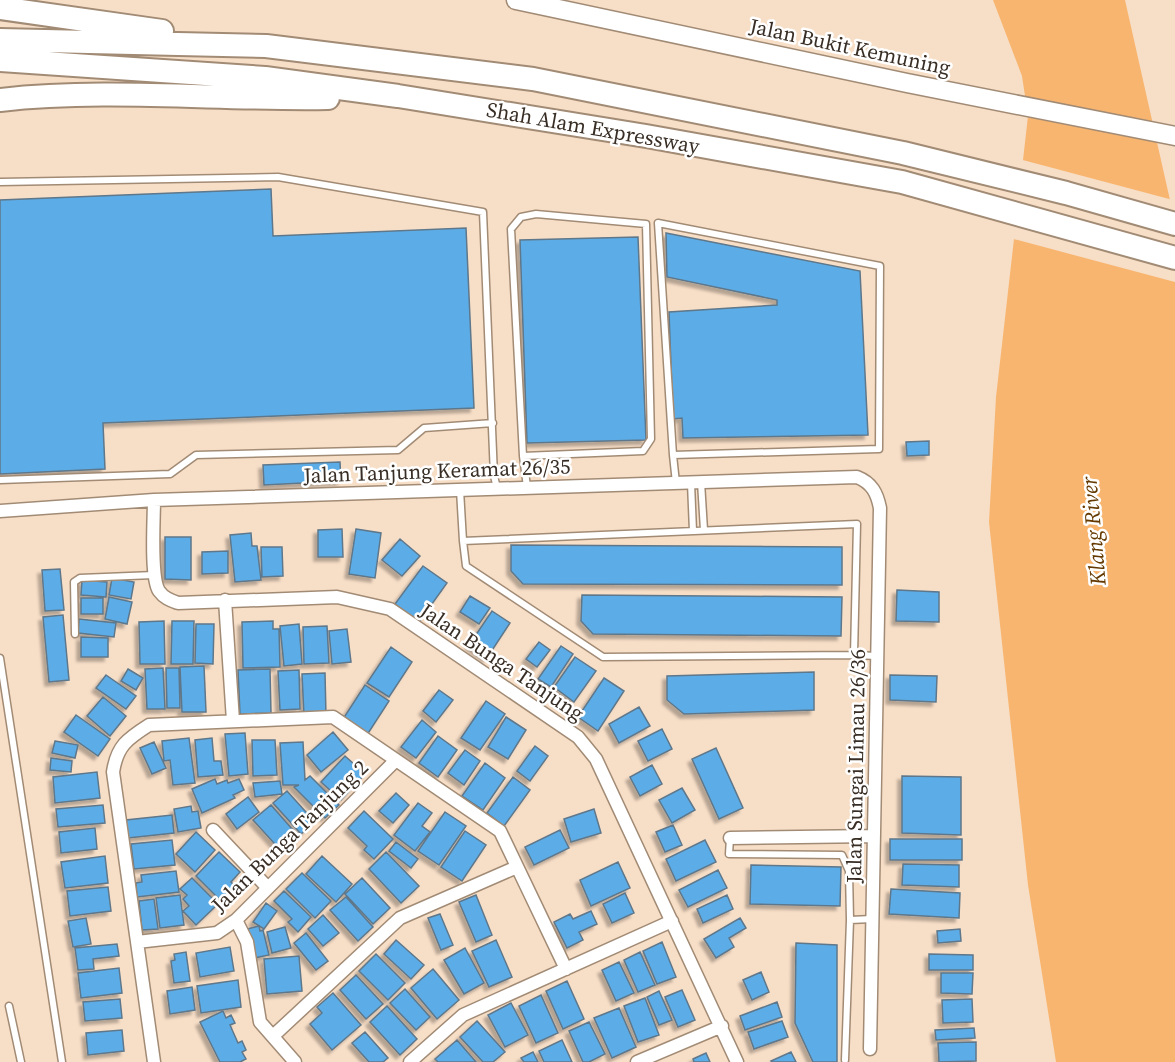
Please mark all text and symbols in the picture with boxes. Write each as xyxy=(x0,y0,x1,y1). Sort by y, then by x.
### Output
street label: Jalan Bukit Kemuning xyxy=(746,11,953,82)
street label: Shah Alam Expressway xyxy=(484,94,702,161)
street label: Jalan Tanjung Keramat 26/35 xyxy=(302,451,571,490)
water label: Klang River xyxy=(1073,474,1113,588)
street label: Jalan Bunga Tanjung xyxy=(414,595,590,727)
street label: Jalan Sungai Limau 26/36 xyxy=(839,648,872,884)
street label: Jalan Bunga Tanjung 2 xyxy=(204,753,374,919)

